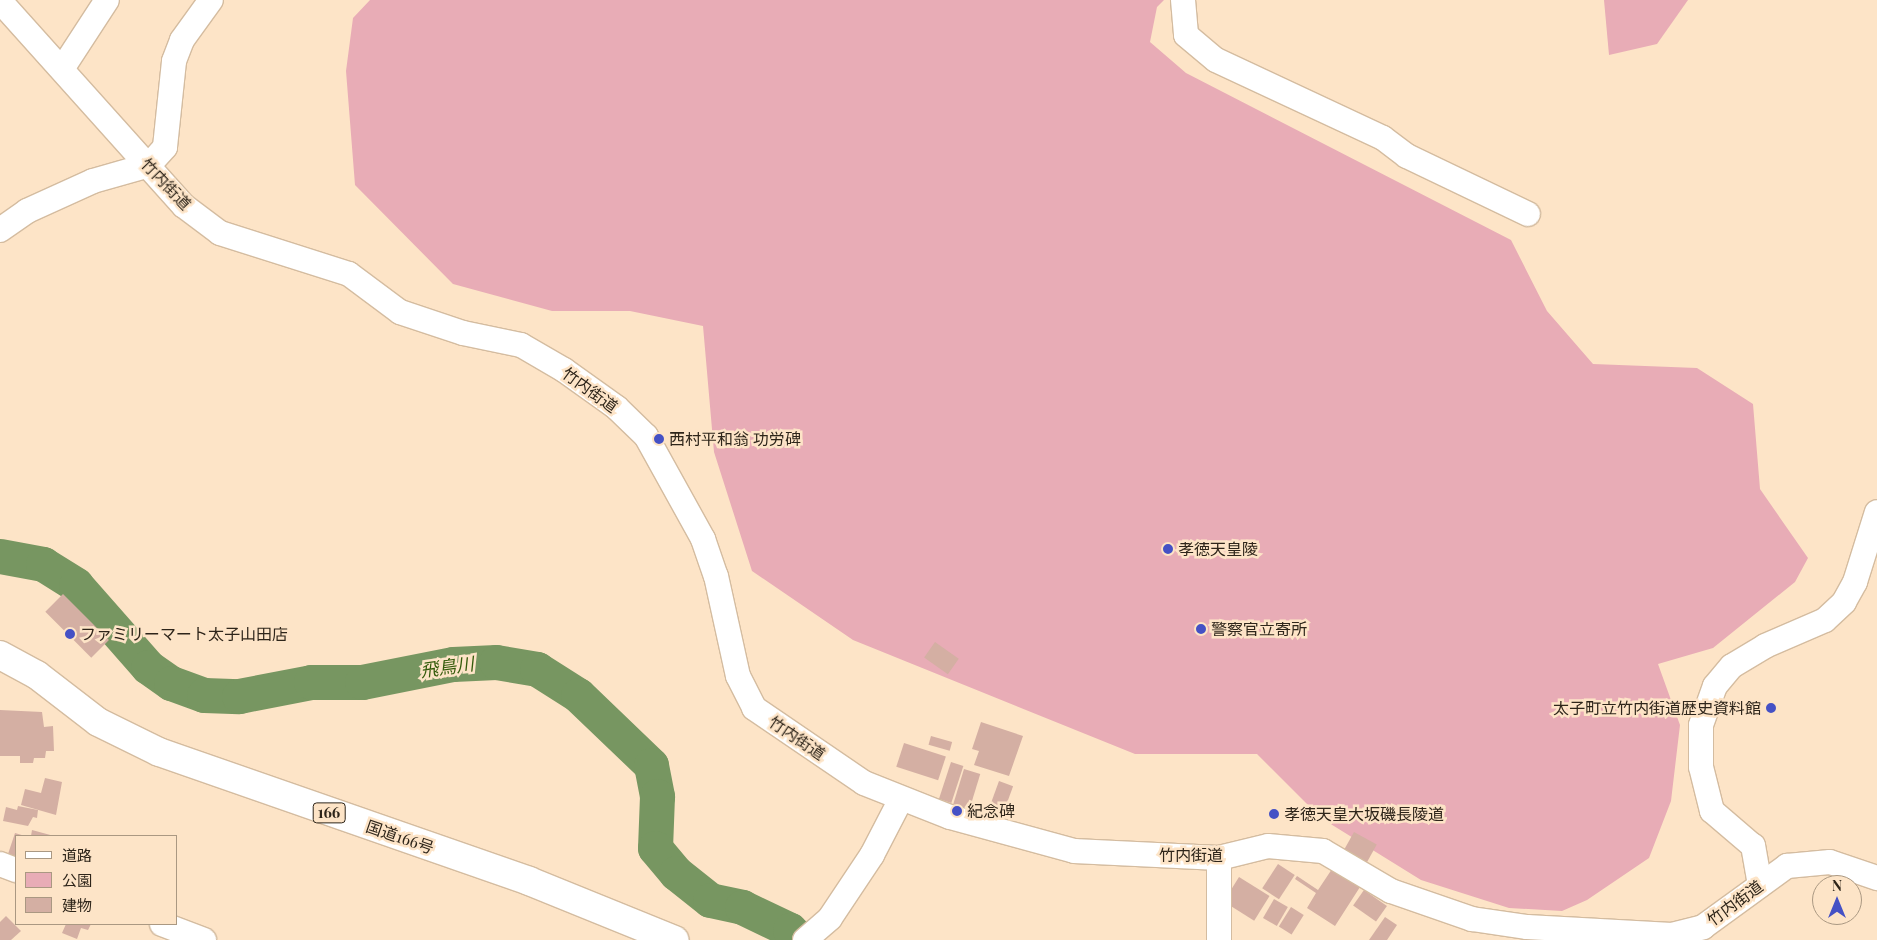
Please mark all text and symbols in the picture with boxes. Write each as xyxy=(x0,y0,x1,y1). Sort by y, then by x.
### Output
street label: 竹内街道 xyxy=(137,154,195,214)
street label: 竹内街道 xyxy=(558,363,622,417)
place label: 西村平和翁 功労碑 xyxy=(669,429,801,449)
marker: 西村平和翁 功労碑 xyxy=(653,433,665,445)
place label: 孝徳天皇陵 xyxy=(1178,539,1258,559)
marker: 孝徳天皇陵 xyxy=(1162,543,1174,555)
place label: 警察官立寄所 xyxy=(1211,619,1307,639)
marker: 警察官立寄所 xyxy=(1195,623,1207,635)
place label: ファミリーマート太子山田店 xyxy=(80,624,288,644)
marker: ファミリーマート太子山田店 xyxy=(64,628,76,640)
water label: 飛鳥川 xyxy=(419,653,475,681)
place label: 太子町立竹内街道歴史資料館 xyxy=(1553,698,1761,718)
marker: 太子町立竹内街道歴史資料館 xyxy=(1765,702,1777,714)
street label: 竹内街道 xyxy=(765,712,829,764)
road number: 166 xyxy=(312,800,346,826)
place label: 紀念碑 xyxy=(967,801,1015,821)
place label: 孝徳天皇大坂磯長陵道 xyxy=(1284,804,1444,824)
marker: 紀念碑 xyxy=(951,805,963,817)
marker: 孝徳天皇大坂磯長陵道 xyxy=(1268,808,1280,820)
street label: 国道166号 xyxy=(364,816,436,858)
legend xyxy=(15,835,178,925)
text: 道路 xyxy=(62,845,92,865)
street label: 竹内街道 xyxy=(1159,845,1223,865)
text: 公園 xyxy=(62,870,92,890)
north arrow xyxy=(1812,875,1862,925)
street label: 竹内街道 xyxy=(1703,876,1767,930)
text: N xyxy=(1832,876,1842,895)
text: 建物 xyxy=(62,895,92,915)

